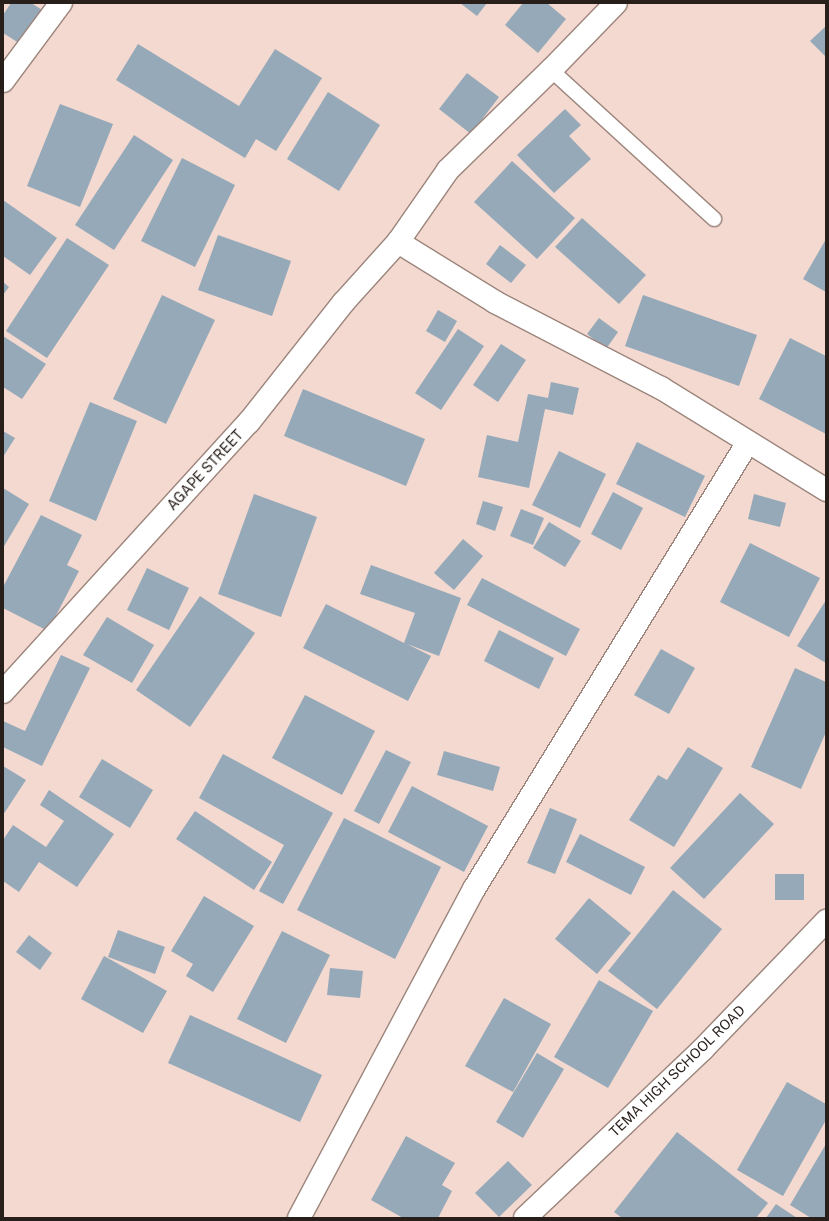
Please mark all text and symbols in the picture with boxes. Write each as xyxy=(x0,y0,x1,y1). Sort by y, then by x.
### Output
street label: AGAPE STREET xyxy=(164,426,246,514)
street label: TEMA HIGH SCHOOL ROAD xyxy=(606,1002,748,1140)

